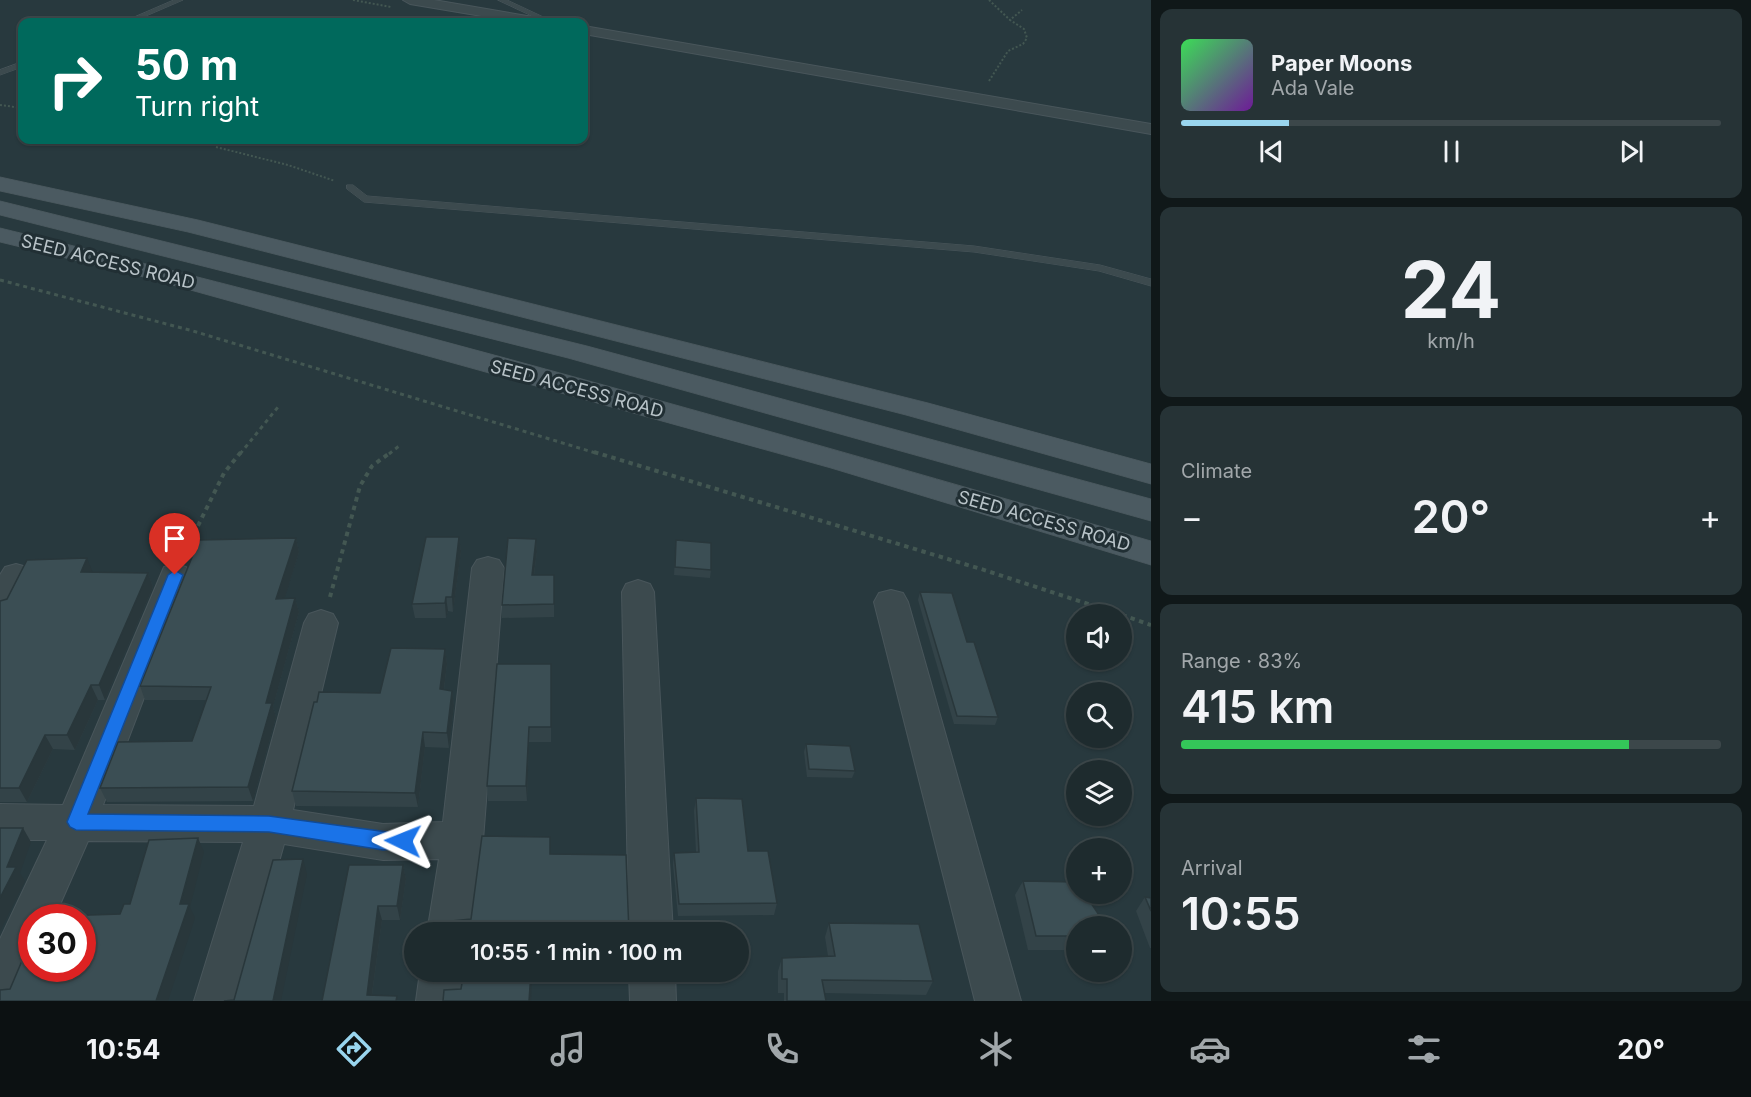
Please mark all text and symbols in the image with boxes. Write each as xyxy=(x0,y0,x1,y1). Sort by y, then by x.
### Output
text: 50 m xyxy=(135,39,238,90)
icon: right xyxy=(36,42,114,120)
text: Paper Moons xyxy=(1271,50,1412,76)
text: Ada Vale xyxy=(1271,76,1354,100)
text: Turn right xyxy=(135,90,259,123)
icon: previous xyxy=(1255,135,1288,168)
icon: pause xyxy=(1435,135,1468,168)
icon: next xyxy=(1615,135,1648,168)
street label: SEED ACCESS ROAD xyxy=(19,230,197,293)
text: 24 xyxy=(1401,242,1501,337)
text: km/h xyxy=(1427,329,1475,353)
street label: SEED ACCESS ROAD xyxy=(488,355,666,422)
text: Climate xyxy=(1181,459,1252,483)
street label: SEED ACCESS ROAD xyxy=(955,486,1133,555)
text: 20° xyxy=(1412,489,1490,544)
text: − xyxy=(1181,497,1203,537)
text: + xyxy=(1699,497,1721,537)
pin xyxy=(149,513,200,575)
icon: arrive xyxy=(158,522,191,555)
map controls xyxy=(1066,604,1132,982)
button: sound xyxy=(1066,604,1132,670)
text: Range · 83% xyxy=(1181,649,1302,673)
text: 415 km xyxy=(1181,679,1334,734)
button: search xyxy=(1066,682,1132,748)
button: layers xyxy=(1066,760,1132,826)
position arrow xyxy=(371,809,435,873)
button: + xyxy=(1066,838,1132,904)
text: Arrival xyxy=(1181,856,1243,880)
text: 10:55 xyxy=(1181,886,1301,941)
speed limit sign: 30 xyxy=(18,904,96,982)
button: − xyxy=(1066,916,1132,982)
text: 10:55 · 1 min · 100 m xyxy=(470,939,683,965)
icon: directions xyxy=(333,1028,375,1070)
icon: music xyxy=(547,1028,589,1070)
icon: phone xyxy=(761,1028,803,1070)
icon: climate xyxy=(975,1028,1017,1070)
icon: car xyxy=(1189,1028,1231,1070)
icon: filters xyxy=(1403,1028,1445,1070)
text: 10:54 xyxy=(86,1033,160,1066)
text: 20° xyxy=(1617,1033,1665,1066)

